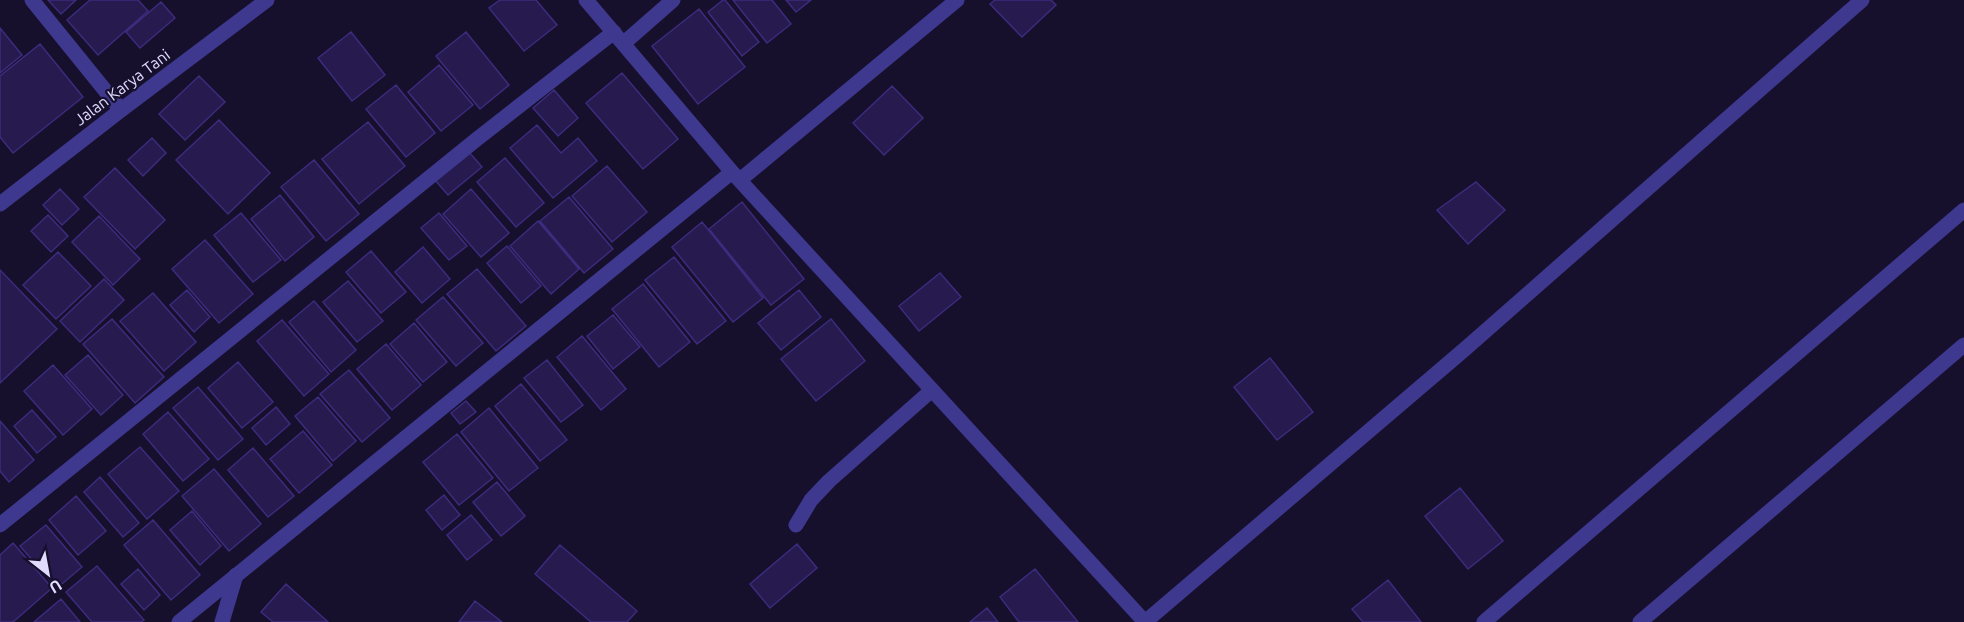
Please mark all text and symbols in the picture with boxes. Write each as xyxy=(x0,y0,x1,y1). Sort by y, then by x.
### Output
street label: Jalan Karya Tani xyxy=(71,45,173,129)
north arrow xyxy=(18,544,78,604)
text: U xyxy=(46,576,65,597)

